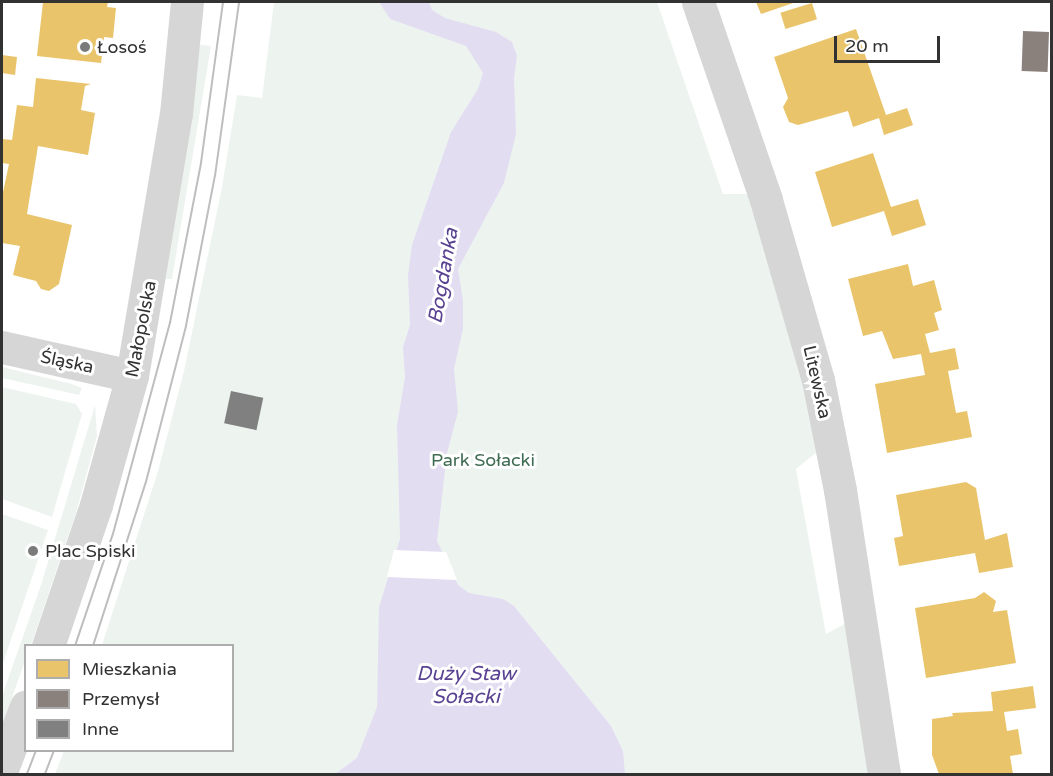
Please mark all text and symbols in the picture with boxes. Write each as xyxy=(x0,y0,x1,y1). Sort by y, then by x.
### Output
scale bar xyxy=(837,24,944,62)
text: 20 m xyxy=(845,35,889,57)
place label: Łosoś xyxy=(97,36,147,58)
marker: Łosoś xyxy=(78,40,92,54)
water label: Bogdanka xyxy=(424,226,464,326)
street label: Małopolska xyxy=(121,279,161,379)
street label: Litewska xyxy=(798,343,836,421)
street label: Śląska xyxy=(38,346,96,378)
park label: Park Sołacki xyxy=(431,449,535,471)
place label: Plac Spiski xyxy=(45,540,136,562)
marker: Plac Spiski xyxy=(26,544,40,558)
legend xyxy=(24,644,234,752)
text: Mieszkania xyxy=(82,658,177,680)
water label: Duży Staw Sołacki xyxy=(416,662,516,709)
text: Przemysł xyxy=(82,688,159,710)
text: Inne xyxy=(82,718,119,740)

